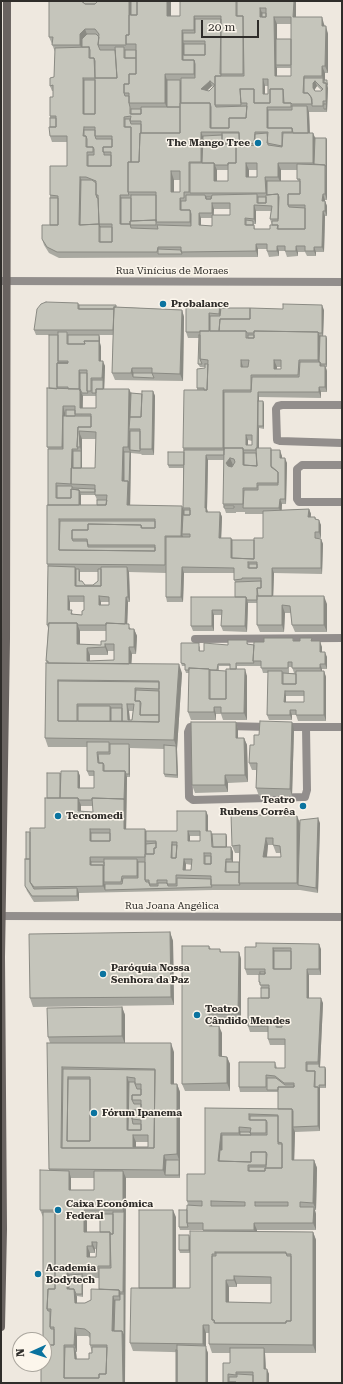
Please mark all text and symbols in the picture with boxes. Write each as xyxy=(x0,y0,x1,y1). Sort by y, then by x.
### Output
scale bar xyxy=(203,12,261,38)
text: 20 m xyxy=(208,20,235,34)
place label: The Mango Tree xyxy=(167,137,250,149)
marker: The Mango Tree xyxy=(253,138,263,148)
street label: Rua Vinícius de Moraes xyxy=(116,265,228,277)
place label: Probalance xyxy=(171,298,229,310)
marker: Probalance xyxy=(158,299,168,309)
place label: Teatro Rubens Corrêa xyxy=(220,794,295,818)
marker: Teatro Rubens Corrêa xyxy=(298,801,308,811)
place label: Tecnomedi xyxy=(66,810,123,822)
marker: Tecnomedi xyxy=(53,811,63,821)
street label: Rua Joana Angélica xyxy=(125,900,219,912)
place label: Paróquia Nossa Senhora da Paz xyxy=(111,962,190,986)
marker: Paróquia Nossa Senhora da Paz xyxy=(98,969,108,979)
place label: Teatro Cândido Mendes xyxy=(205,1003,290,1026)
marker: Teatro Cândido Mendes xyxy=(192,1010,202,1020)
place label: Fórum Ipanema xyxy=(102,1107,182,1119)
marker: Fórum Ipanema xyxy=(89,1108,99,1118)
place label: Caixa Econômica Federal xyxy=(66,1198,153,1222)
marker: Caixa Econômica Federal xyxy=(53,1205,63,1215)
place label: Academia Bodytech xyxy=(46,1262,96,1286)
marker: Academia Bodytech xyxy=(33,1269,43,1279)
north arrow xyxy=(12,1332,52,1372)
text: N xyxy=(14,1348,27,1357)

